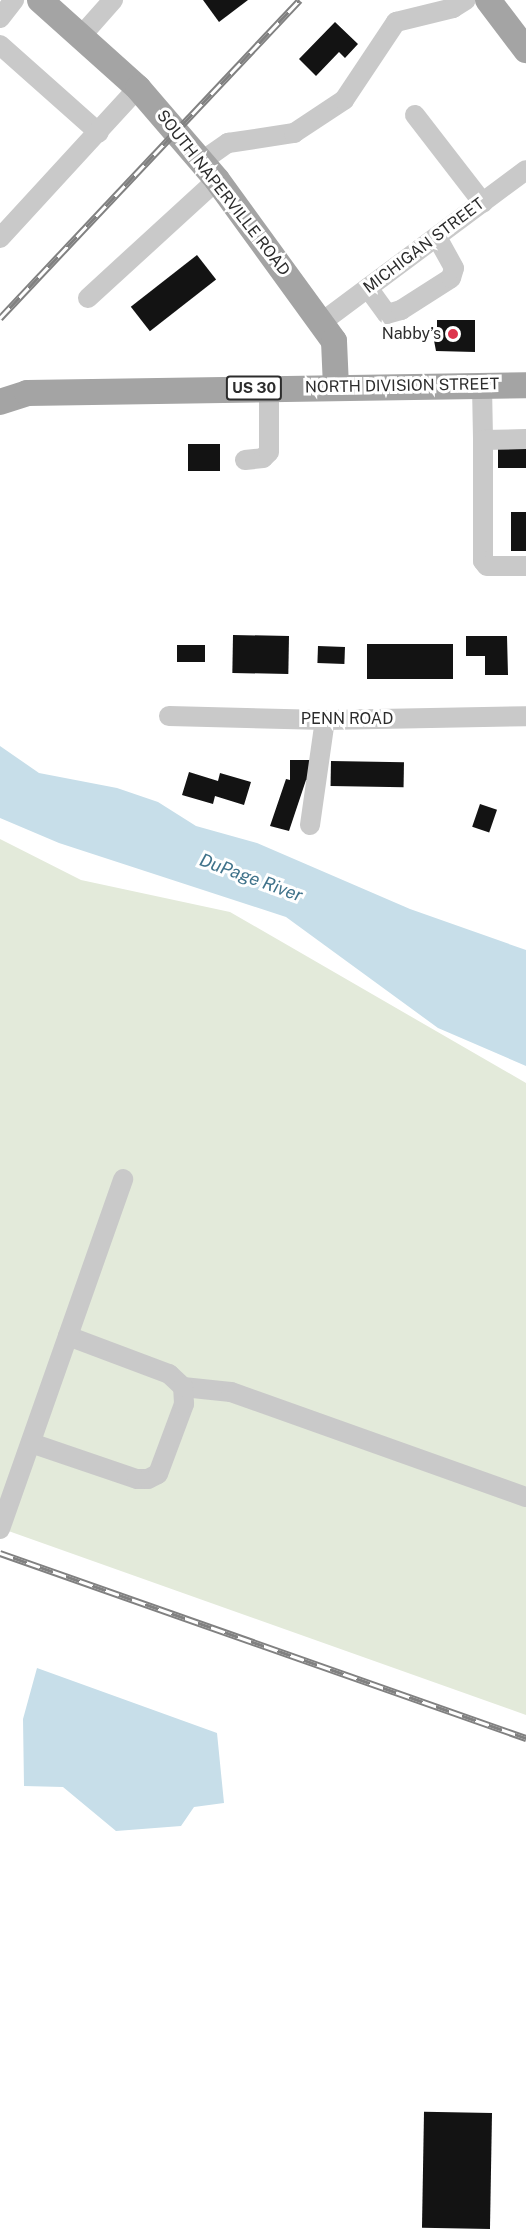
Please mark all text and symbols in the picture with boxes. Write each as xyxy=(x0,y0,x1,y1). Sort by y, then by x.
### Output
street label: SOUTH NAPERVILLE ROAD xyxy=(152,106,294,280)
street label: MICHIGAN STREET xyxy=(360,194,488,298)
place label: Nabby’s xyxy=(382,324,441,344)
marker: Nabby’s xyxy=(446,327,460,341)
street label: NORTH DIVISION STREET xyxy=(305,375,499,397)
road number: US 30 xyxy=(226,376,282,400)
street label: PENN ROAD xyxy=(301,709,393,729)
water label: DuPage River xyxy=(196,849,306,907)

